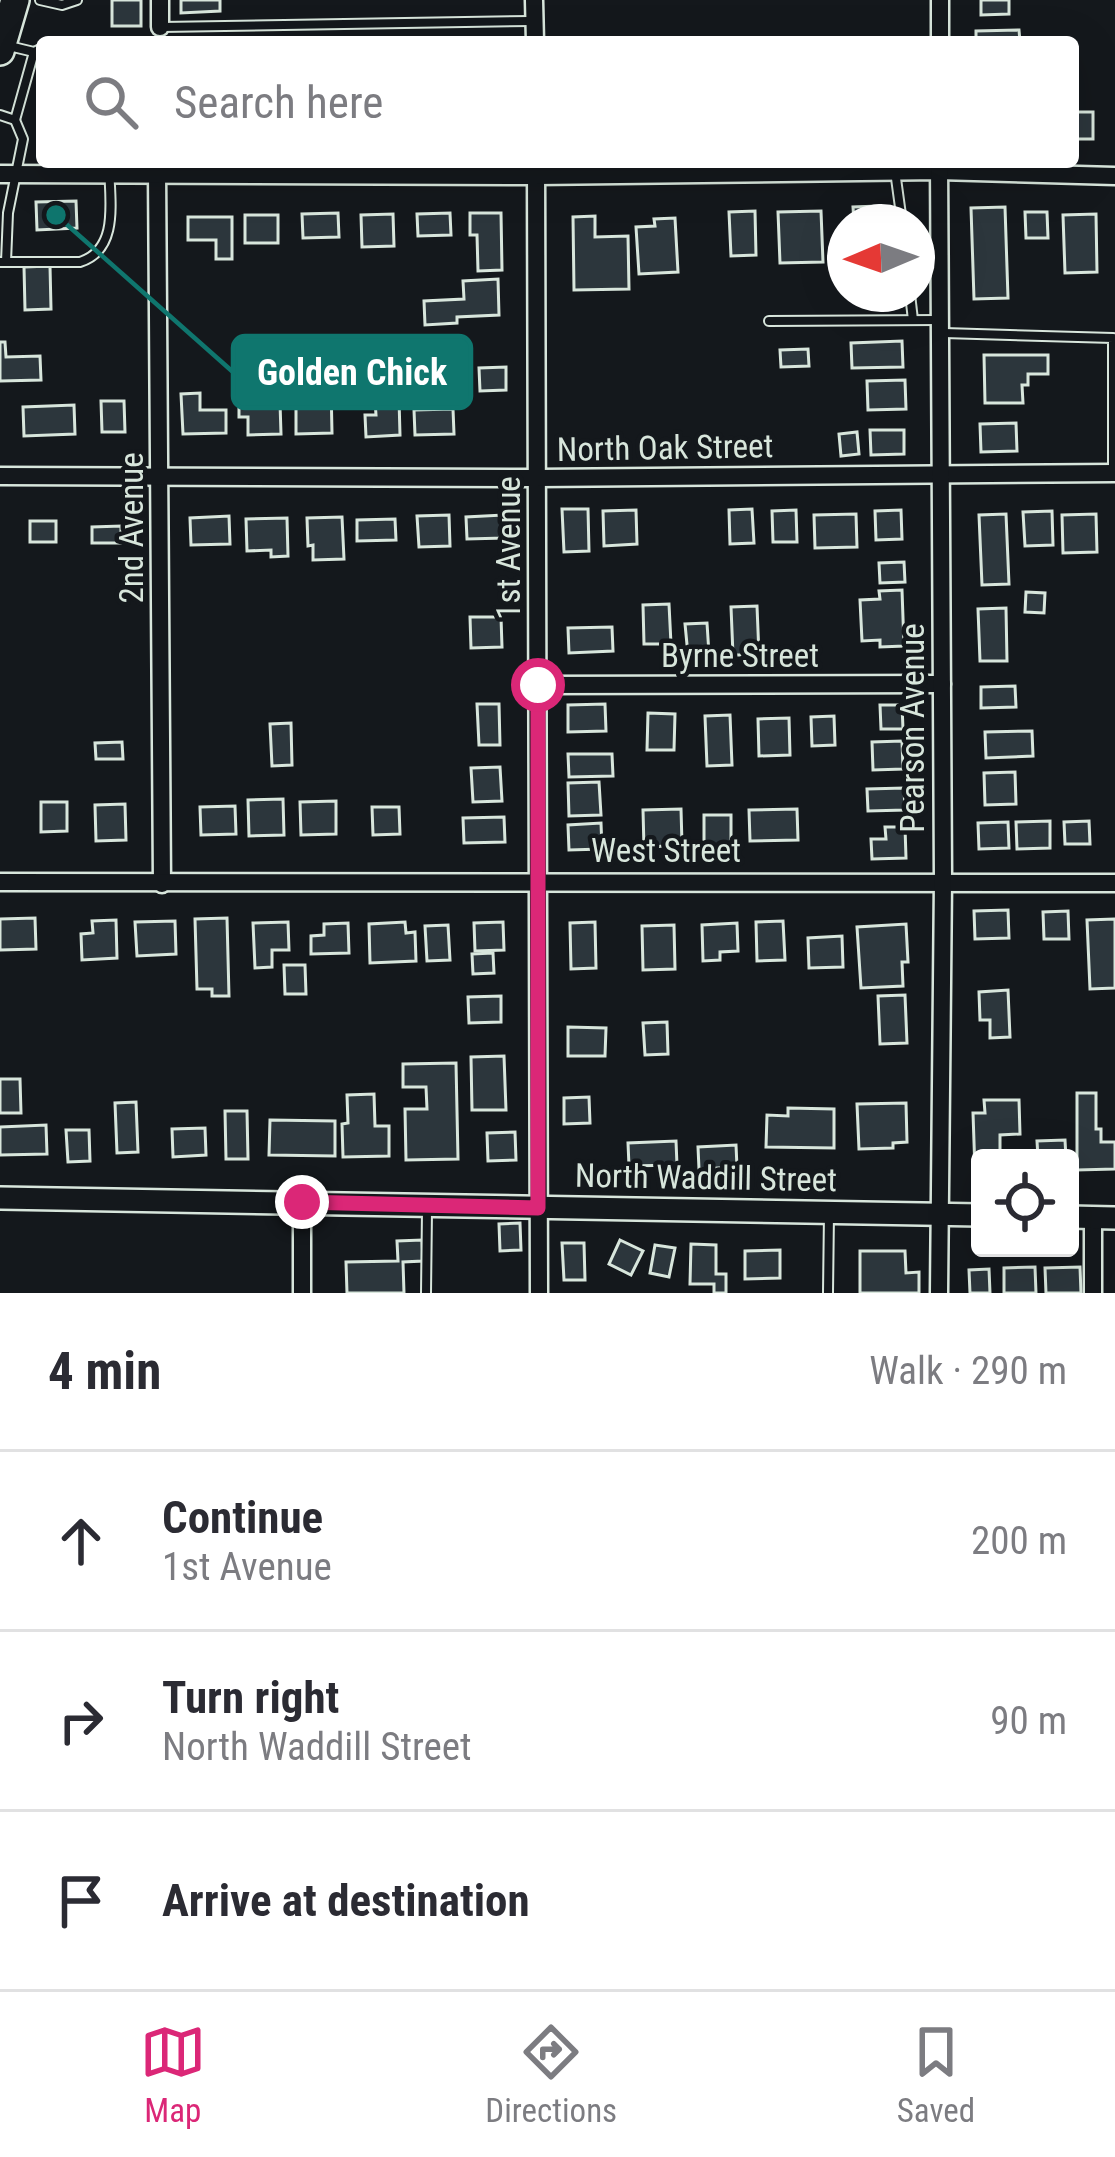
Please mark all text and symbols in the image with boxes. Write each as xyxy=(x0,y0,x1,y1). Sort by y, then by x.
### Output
search box xyxy=(36,36,1079,168)
icon: search xyxy=(78,69,144,135)
text: Search here xyxy=(174,76,383,129)
north arrow xyxy=(827,204,935,312)
callout: Golden Chick xyxy=(233,336,471,408)
text: Golden Chick xyxy=(257,352,448,394)
street label: North Oak Street xyxy=(556,426,774,469)
street label: 2nd Avenue xyxy=(112,452,151,604)
street label: 1st Avenue xyxy=(489,476,528,620)
street label: Pearson Avenue xyxy=(893,623,932,833)
street label: Byrne Street xyxy=(661,636,819,675)
route start xyxy=(511,658,565,712)
street label: West Street xyxy=(591,831,741,870)
map controls xyxy=(971,1149,1079,1257)
button: locate xyxy=(971,1149,1079,1257)
street label: North Waddill Street xyxy=(575,1156,837,1199)
route end xyxy=(275,1175,329,1229)
text: 4 min xyxy=(48,1342,161,1401)
text: Walk · 290 m xyxy=(869,1348,1067,1394)
text: Continue xyxy=(162,1491,323,1544)
icon: ahead xyxy=(48,1508,114,1574)
text: 200 m xyxy=(971,1518,1067,1564)
text: 1st Avenue xyxy=(162,1544,332,1590)
text: Turn right xyxy=(162,1671,339,1724)
icon: right xyxy=(48,1688,114,1754)
text: 90 m xyxy=(990,1698,1067,1744)
text: North Waddill Street xyxy=(162,1724,472,1770)
icon: arrive xyxy=(48,1868,114,1934)
text: Arrive at destination xyxy=(162,1874,530,1927)
tab: Map xyxy=(140,2019,206,2130)
tab: Directions xyxy=(485,2019,617,2130)
tab: Saved xyxy=(897,2019,975,2130)

